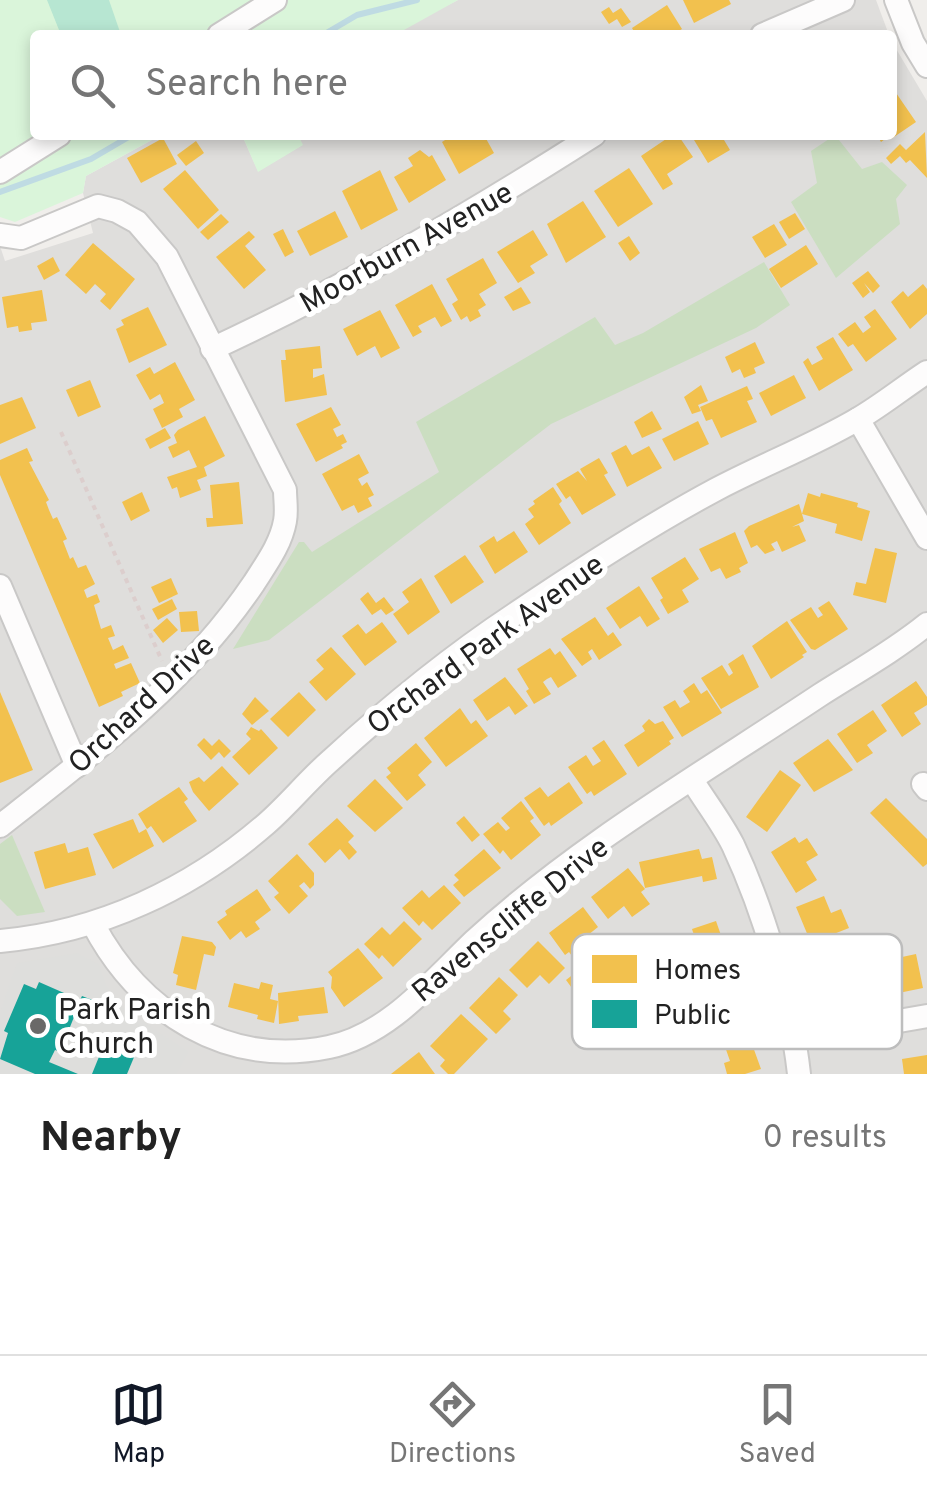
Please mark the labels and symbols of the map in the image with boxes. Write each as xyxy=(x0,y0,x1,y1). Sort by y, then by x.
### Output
street label: Moorburn Avenue xyxy=(294,175,520,323)
street label: Orchard Park Avenue xyxy=(361,548,612,744)
street label: Orchard Drive xyxy=(62,629,224,783)
street label: Ravenscliffe Drive xyxy=(406,830,618,1012)
legend xyxy=(572,934,902,1049)
text: Homes xyxy=(654,954,741,990)
place label: Park Parish Church xyxy=(58,993,212,1064)
text: Public xyxy=(654,999,731,1035)
marker: Park Parish Church xyxy=(27,1015,49,1037)

